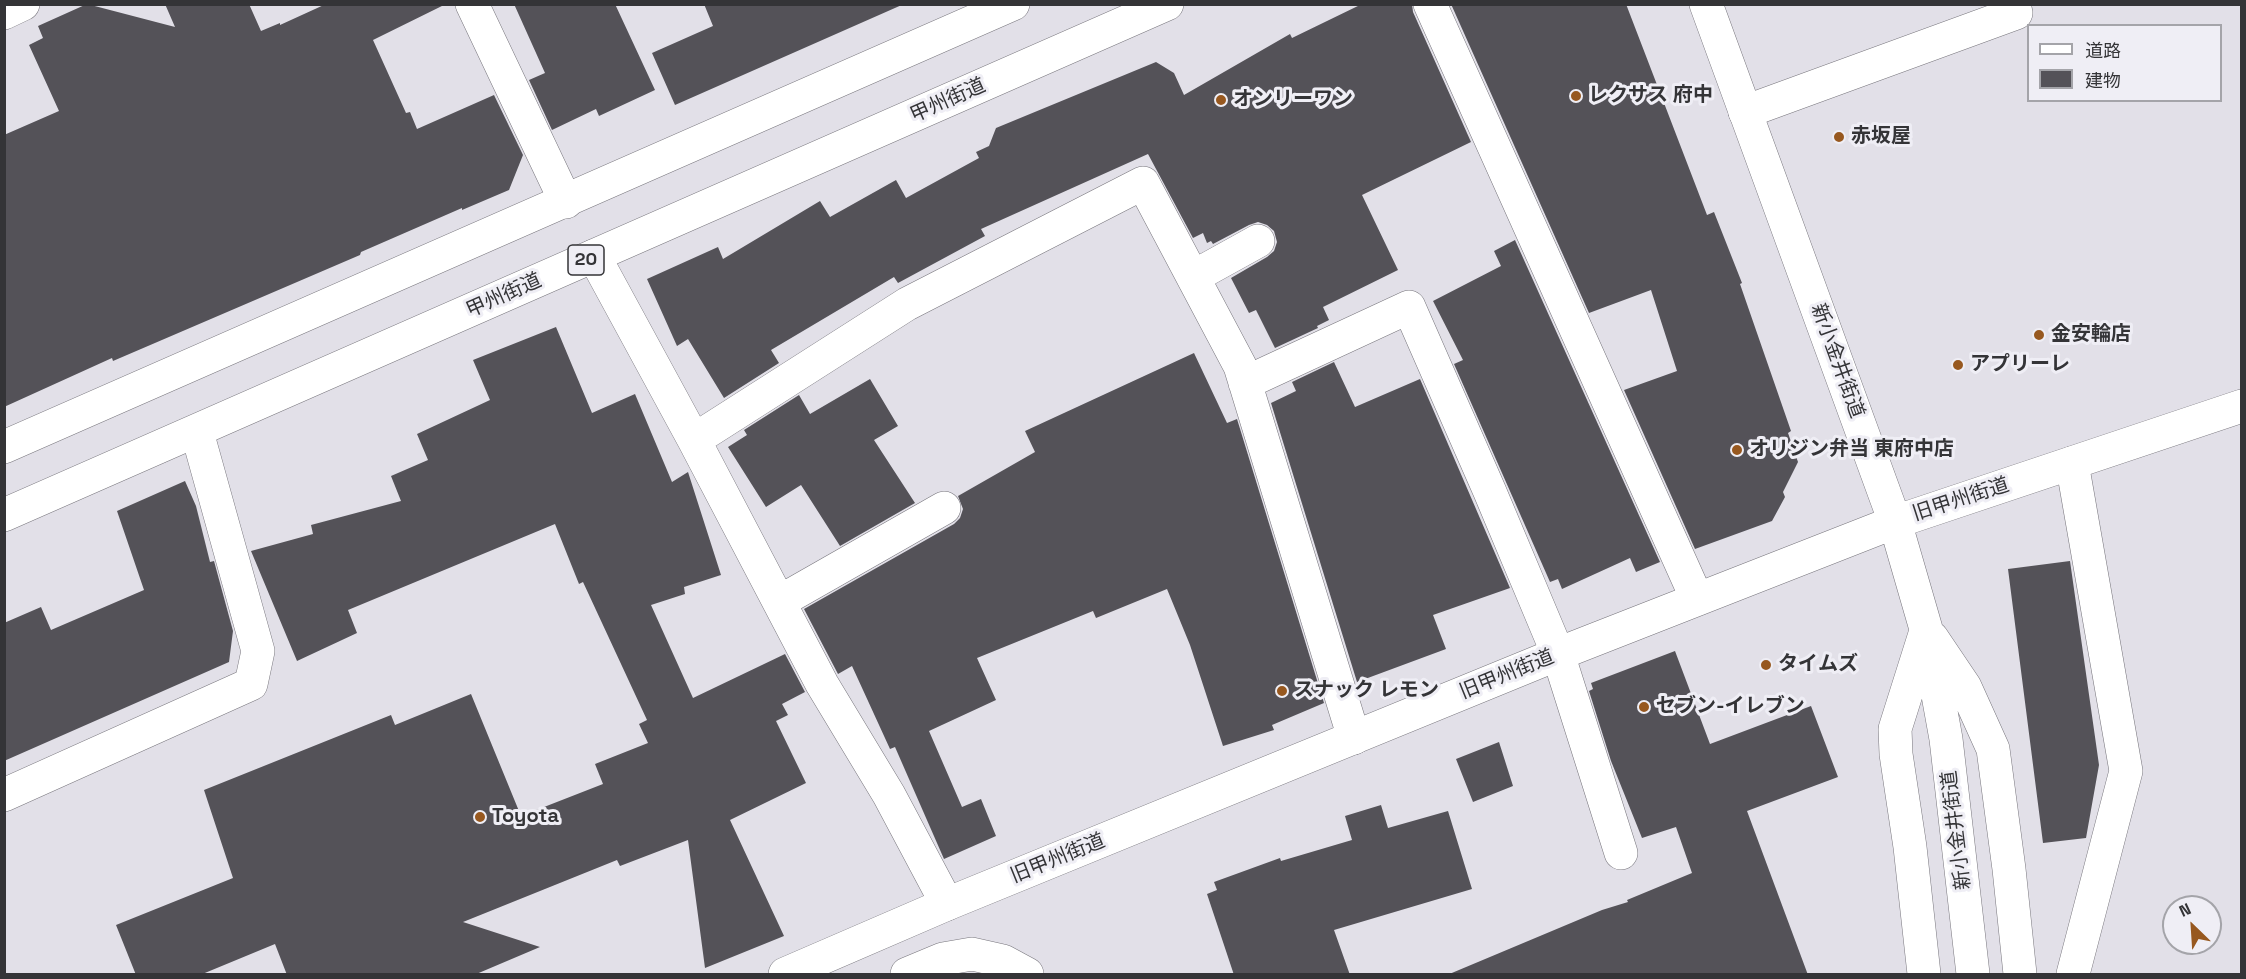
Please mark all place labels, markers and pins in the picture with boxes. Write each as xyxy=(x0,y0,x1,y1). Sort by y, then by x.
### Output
place label: レクサス 府中 xyxy=(1588,84,1713,108)
place label: オンリーワン xyxy=(1233,88,1353,112)
marker: レクサス 府中 xyxy=(1569,89,1583,103)
marker: オンリーワン xyxy=(1214,93,1228,107)
place label: 赤坂屋 xyxy=(1851,125,1911,149)
marker: 赤坂屋 xyxy=(1832,130,1846,144)
place label: 金安輪店 xyxy=(2051,323,2131,347)
marker: 金安輪店 xyxy=(2032,328,2046,342)
place label: アプリーレ xyxy=(1970,353,2070,377)
marker: アプリーレ xyxy=(1951,358,1965,372)
place label: オリジン弁当 東府中店 xyxy=(1749,438,1954,462)
marker: オリジン弁当 東府中店 xyxy=(1730,443,1744,457)
place label: タイムズ xyxy=(1778,653,1858,677)
marker: タイムズ xyxy=(1759,658,1773,672)
place label: スナック レモン xyxy=(1294,679,1439,703)
marker: スナック レモン xyxy=(1275,684,1289,698)
place label: セブン-イレブン xyxy=(1656,695,1805,719)
marker: セブン-イレブン xyxy=(1637,700,1651,714)
place label: Toyota xyxy=(492,805,559,829)
marker: Toyota xyxy=(473,810,487,824)

